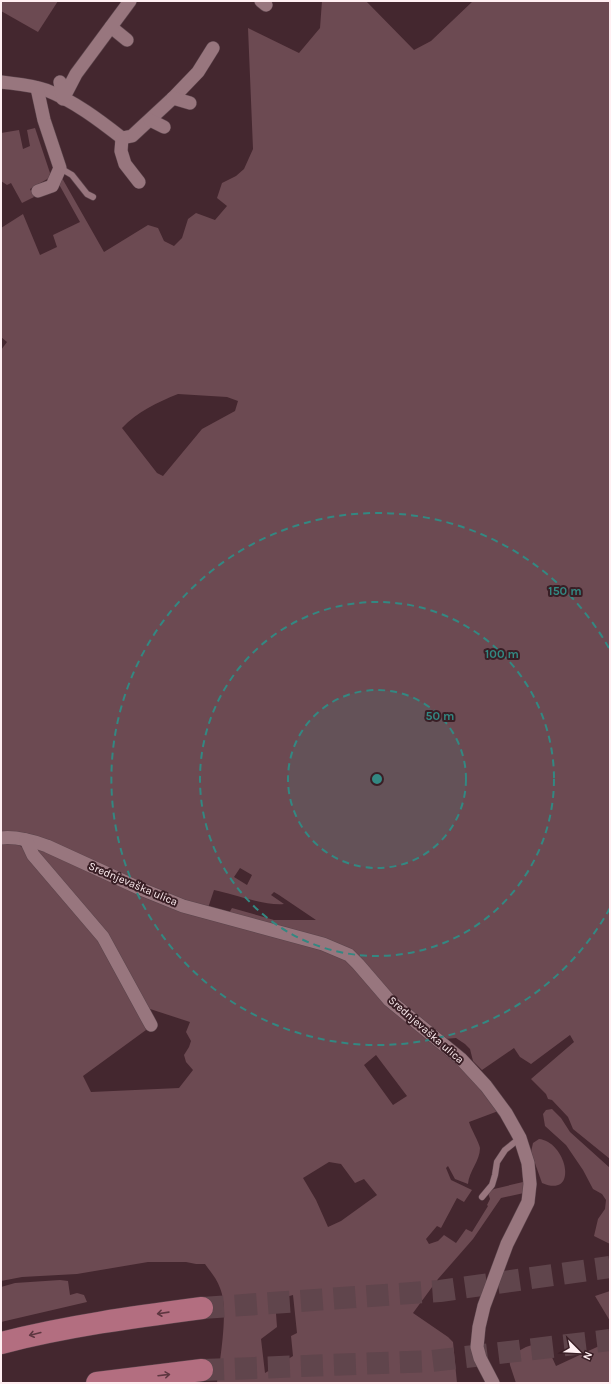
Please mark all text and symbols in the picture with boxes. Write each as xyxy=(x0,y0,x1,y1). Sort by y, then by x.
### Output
text: 150 m xyxy=(548,584,582,598)
text: 100 m xyxy=(485,647,519,661)
text: 50 m xyxy=(426,709,455,723)
centre of rings xyxy=(370,772,384,786)
street label: Srednjevaška ulica xyxy=(86,859,180,909)
street label: Srednjevaška ulica xyxy=(386,994,466,1066)
one-way arrow xyxy=(157,1309,170,1317)
one-way arrow xyxy=(28,1331,41,1339)
north arrow xyxy=(559,1332,599,1372)
text: N xyxy=(580,1350,595,1362)
one-way arrow xyxy=(157,1371,170,1379)

